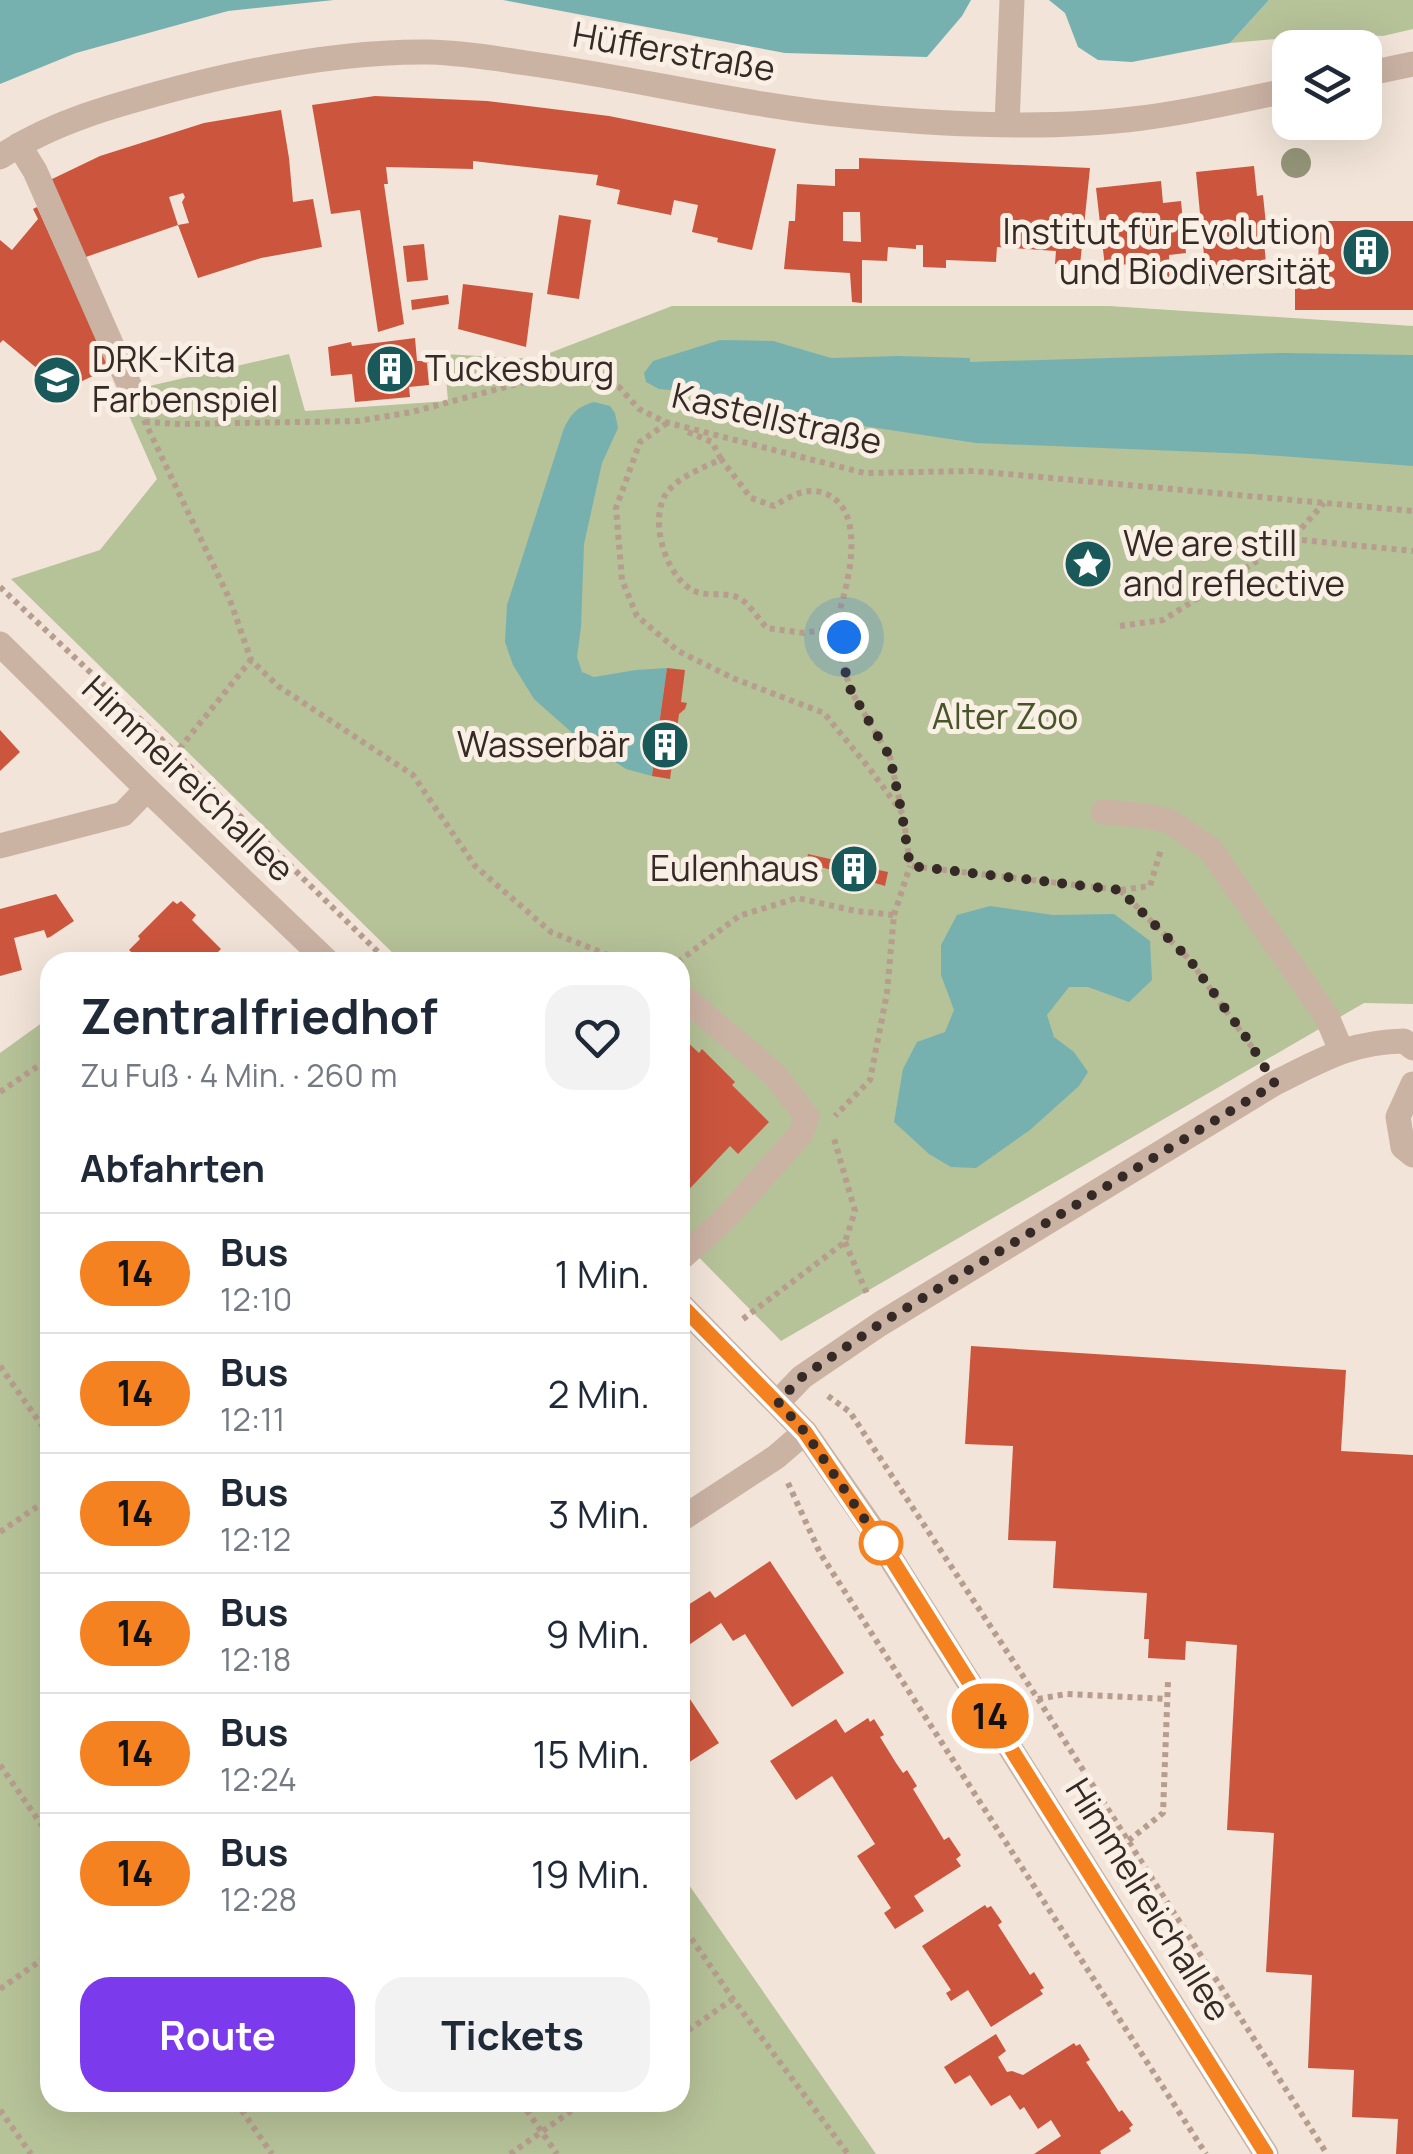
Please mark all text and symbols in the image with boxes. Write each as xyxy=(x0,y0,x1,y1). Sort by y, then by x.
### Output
street label: Hüfferstraße xyxy=(569,10,779,92)
map controls xyxy=(1272,30,1382,140)
button: layers xyxy=(1272,30,1382,140)
place label: Institut für Evolution und Biodiversität xyxy=(1002,207,1331,295)
building icon: Institut für Evolution und Biodiversität xyxy=(1340,226,1392,278)
place label: DRK-Kita Farbenspiel xyxy=(92,335,278,423)
building icon: Tuckesburg xyxy=(364,343,416,395)
place label: Tuckesburg xyxy=(425,344,614,392)
school or university icon: DRK-Kita Farbenspiel xyxy=(31,354,83,406)
street label: Kastellstraße xyxy=(668,371,887,465)
place label: We are still and reflective xyxy=(1123,519,1345,607)
place icon: We are still and reflective xyxy=(1062,538,1114,590)
your location xyxy=(819,612,869,662)
street label: Himmelreichallee xyxy=(72,665,305,892)
park label: Alter Zoo xyxy=(932,692,1078,740)
building icon: Wasserbär xyxy=(639,719,691,771)
place label: Wasserbär xyxy=(457,720,630,768)
building icon: Eulenhaus xyxy=(828,843,880,895)
place label: Eulenhaus xyxy=(650,844,819,892)
text: Zentralfriedhof xyxy=(80,983,438,1048)
button: heart xyxy=(545,985,650,1090)
text: Zu Fuß · 4 Min. · 260 m xyxy=(80,1053,397,1097)
text: Abfahrten xyxy=(80,1141,265,1193)
text: Bus xyxy=(220,1225,288,1277)
text: 1 Min. xyxy=(555,1247,650,1299)
text: 14 xyxy=(117,1249,153,1297)
text: 12:10 xyxy=(220,1277,292,1321)
text: Bus xyxy=(220,1345,288,1397)
text: 2 Min. xyxy=(548,1367,650,1419)
text: 14 xyxy=(117,1369,153,1417)
text: 12:11 xyxy=(220,1397,285,1441)
text: Bus xyxy=(220,1465,288,1517)
text: 3 Min. xyxy=(548,1487,650,1539)
text: 14 xyxy=(117,1489,153,1537)
text: 12:12 xyxy=(220,1517,291,1561)
unlabelled marker xyxy=(860,1522,902,1564)
text: Bus xyxy=(220,1585,288,1637)
text: 9 Min. xyxy=(546,1607,650,1659)
text: 14 xyxy=(117,1609,153,1657)
text: 12:18 xyxy=(220,1637,291,1681)
line badge: 14 xyxy=(945,1684,1035,1748)
text: 14 xyxy=(972,1692,1008,1740)
text: Bus xyxy=(220,1705,288,1757)
text: 15 Min. xyxy=(533,1727,650,1779)
text: 14 xyxy=(117,1729,153,1777)
text: 12:24 xyxy=(220,1757,297,1801)
street label: Himmelreichallee xyxy=(1055,1769,1243,2030)
text: Bus xyxy=(220,1825,288,1877)
text: 19 Min. xyxy=(531,1847,650,1899)
text: 14 xyxy=(117,1849,153,1897)
text: 12:28 xyxy=(220,1877,297,1921)
button: Route xyxy=(80,1977,355,2092)
button: Tickets xyxy=(375,1977,650,2092)

